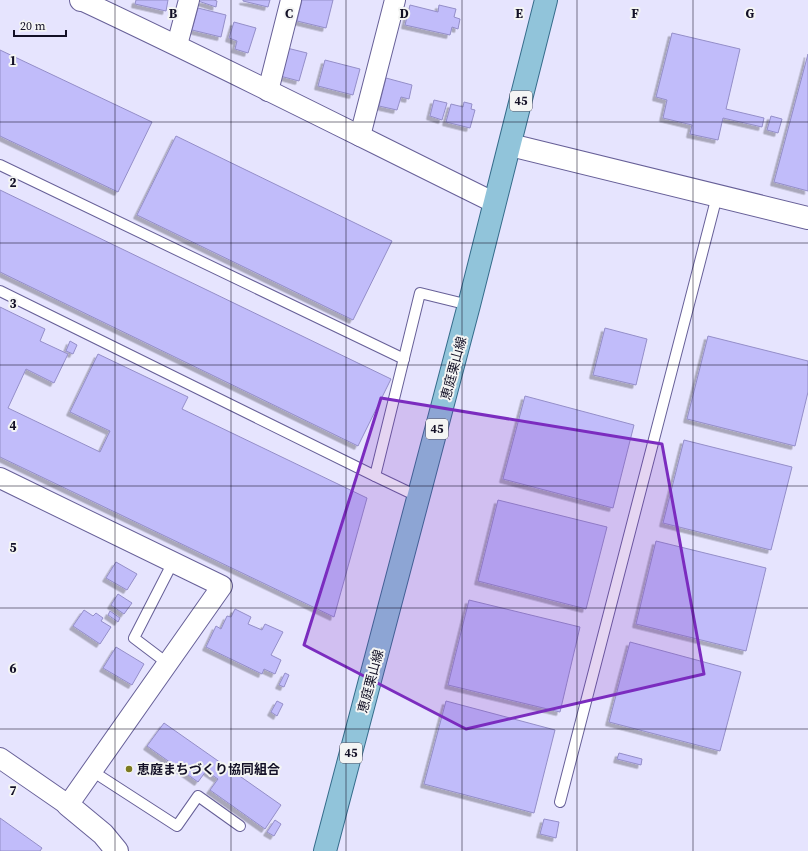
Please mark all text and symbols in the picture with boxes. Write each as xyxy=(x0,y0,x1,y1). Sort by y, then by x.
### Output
text: B xyxy=(169,5,178,22)
text: C xyxy=(285,5,293,22)
text: D xyxy=(399,5,409,22)
text: E xyxy=(515,5,523,22)
text: F xyxy=(631,5,639,22)
text: G xyxy=(746,5,755,22)
scale bar xyxy=(14,12,66,38)
text: 20 m xyxy=(20,18,46,34)
text: 1 xyxy=(9,52,17,69)
road number: 45 xyxy=(510,91,532,111)
text: 2 xyxy=(9,174,17,191)
text: 3 xyxy=(9,295,17,312)
street label: 恵庭栗山線 xyxy=(437,335,470,402)
text: 4 xyxy=(9,417,17,434)
road number: 45 xyxy=(426,419,448,439)
text: 5 xyxy=(9,539,17,556)
street label: 恵庭栗山線 xyxy=(354,648,387,715)
text: 6 xyxy=(9,660,17,677)
road number: 45 xyxy=(340,743,362,763)
place label: 恵庭まちづくり協同組合 xyxy=(137,761,280,778)
marker: 恵庭まちづくり協同組合 xyxy=(124,764,134,774)
text: 7 xyxy=(9,782,17,799)

